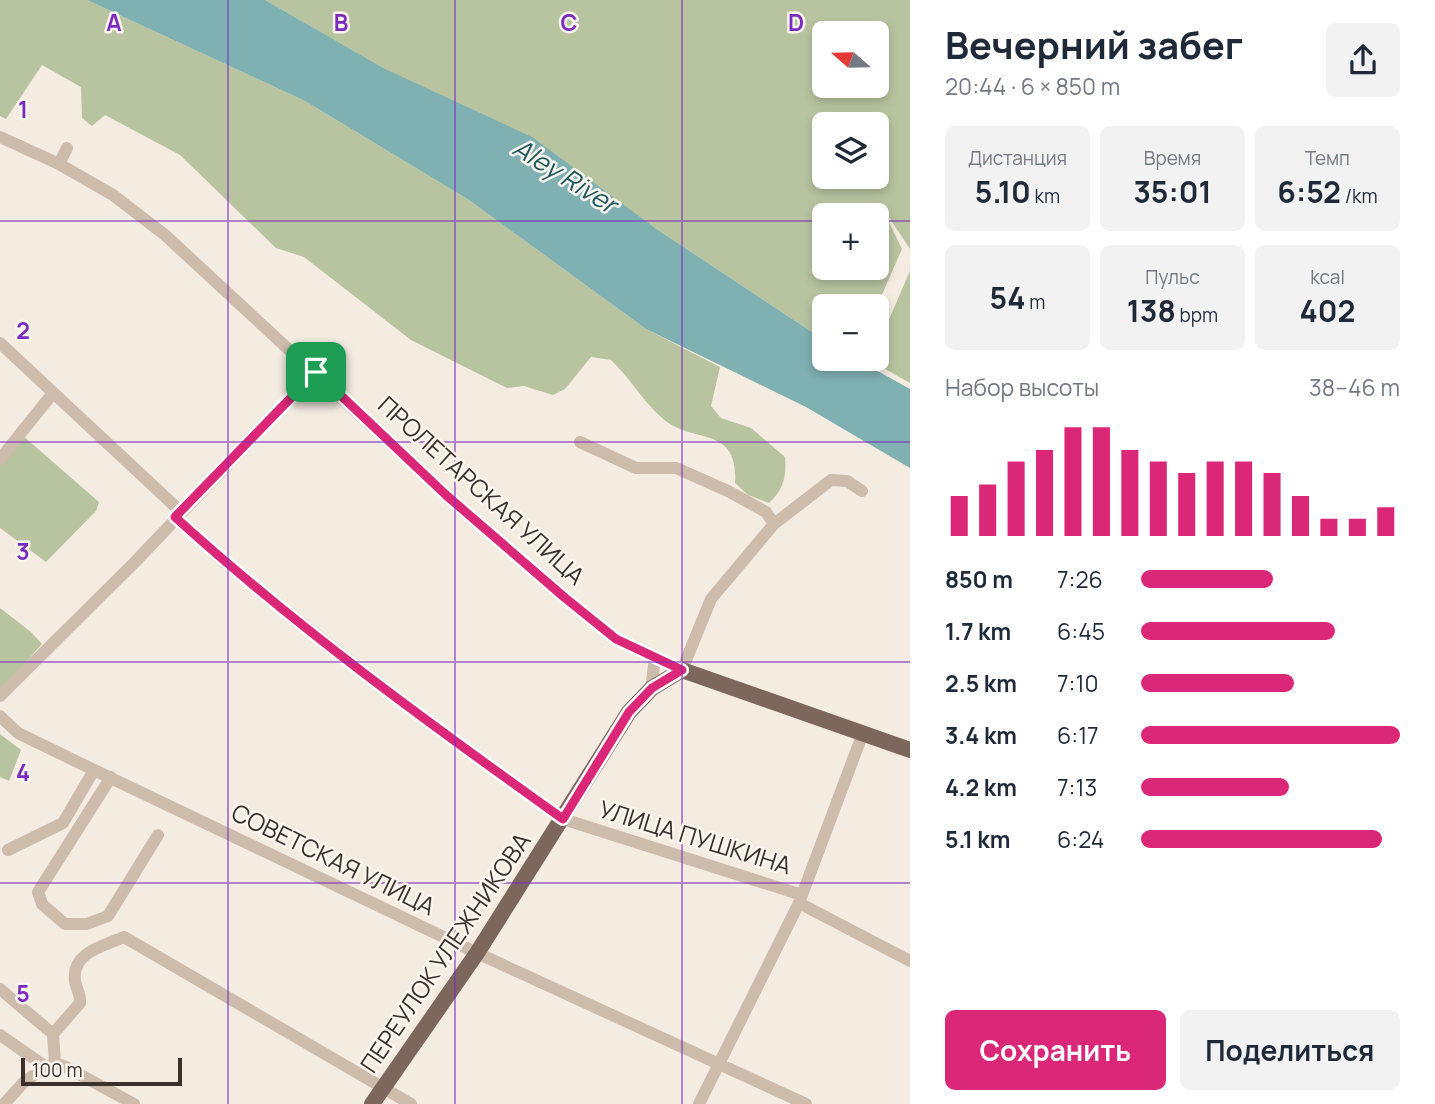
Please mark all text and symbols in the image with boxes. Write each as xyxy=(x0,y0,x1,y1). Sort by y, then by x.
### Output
text: A xyxy=(106,6,122,38)
text: B xyxy=(334,6,348,38)
text: C xyxy=(561,6,578,38)
text: D xyxy=(788,6,804,38)
text: Вечерний забег xyxy=(945,18,1243,70)
north arrow xyxy=(812,21,889,98)
map controls xyxy=(812,21,889,371)
button: share xyxy=(1326,23,1400,97)
text: 20:44 · 6 × 850 m xyxy=(945,70,1120,102)
text: 1 xyxy=(18,93,28,125)
button: layers xyxy=(812,112,889,189)
water label: Aley River xyxy=(507,129,627,223)
text: Дистанция xyxy=(968,145,1067,171)
text: Время xyxy=(1144,145,1201,171)
text: Темп xyxy=(1305,145,1350,171)
text: 5.10 xyxy=(975,171,1031,212)
text: 35:01 xyxy=(1133,171,1212,212)
text: 6:52 xyxy=(1277,171,1341,212)
text: km xyxy=(1031,183,1060,209)
text: /km xyxy=(1341,183,1378,209)
button: + xyxy=(812,203,889,280)
text: Пульс xyxy=(1145,264,1200,290)
text: kcal xyxy=(1310,264,1345,290)
text: 54 xyxy=(990,277,1025,318)
text: m xyxy=(1025,289,1045,315)
text: 138 xyxy=(1127,290,1176,331)
text: 402 xyxy=(1300,290,1355,331)
button: − xyxy=(812,294,889,371)
text: bpm xyxy=(1176,302,1218,328)
text: 2 xyxy=(16,314,30,346)
pin xyxy=(286,342,346,402)
icon: arrive xyxy=(297,353,335,391)
text: Набор высоты xyxy=(945,371,1099,403)
text: 38–46 m xyxy=(1309,371,1400,403)
street label: ПРОЛЕТАРСКАЯ УЛИЦА xyxy=(372,388,592,592)
text: 3 xyxy=(16,535,30,567)
text: 850 m xyxy=(945,563,1013,595)
text: 7:26 xyxy=(1057,563,1103,595)
text: 1.7 km xyxy=(945,615,1011,647)
text: 6:45 xyxy=(1057,615,1105,647)
text: 2.5 km xyxy=(945,667,1017,699)
text: 7:10 xyxy=(1057,667,1098,699)
text: 3.4 km xyxy=(945,719,1017,751)
text: 6:17 xyxy=(1057,719,1099,751)
text: 4 xyxy=(16,756,30,788)
text: 4.2 km xyxy=(945,771,1017,803)
text: 7:13 xyxy=(1057,771,1097,803)
street label: УЛИЦА ПУШКИНА xyxy=(595,792,796,881)
street label: СОВЕТСКАЯ УЛИЦА xyxy=(226,795,441,922)
text: 5.1 km xyxy=(945,823,1010,855)
text: 6:24 xyxy=(1057,823,1104,855)
street label: ПЕРЕУЛОК УЛЕЖНИКОВА xyxy=(352,826,538,1079)
text: 5 xyxy=(16,977,30,1009)
button: Сохранить xyxy=(945,1010,1166,1090)
button: Поделиться xyxy=(1180,1010,1400,1090)
scale bar xyxy=(21,1055,182,1087)
text: 100 m xyxy=(32,1057,83,1083)

